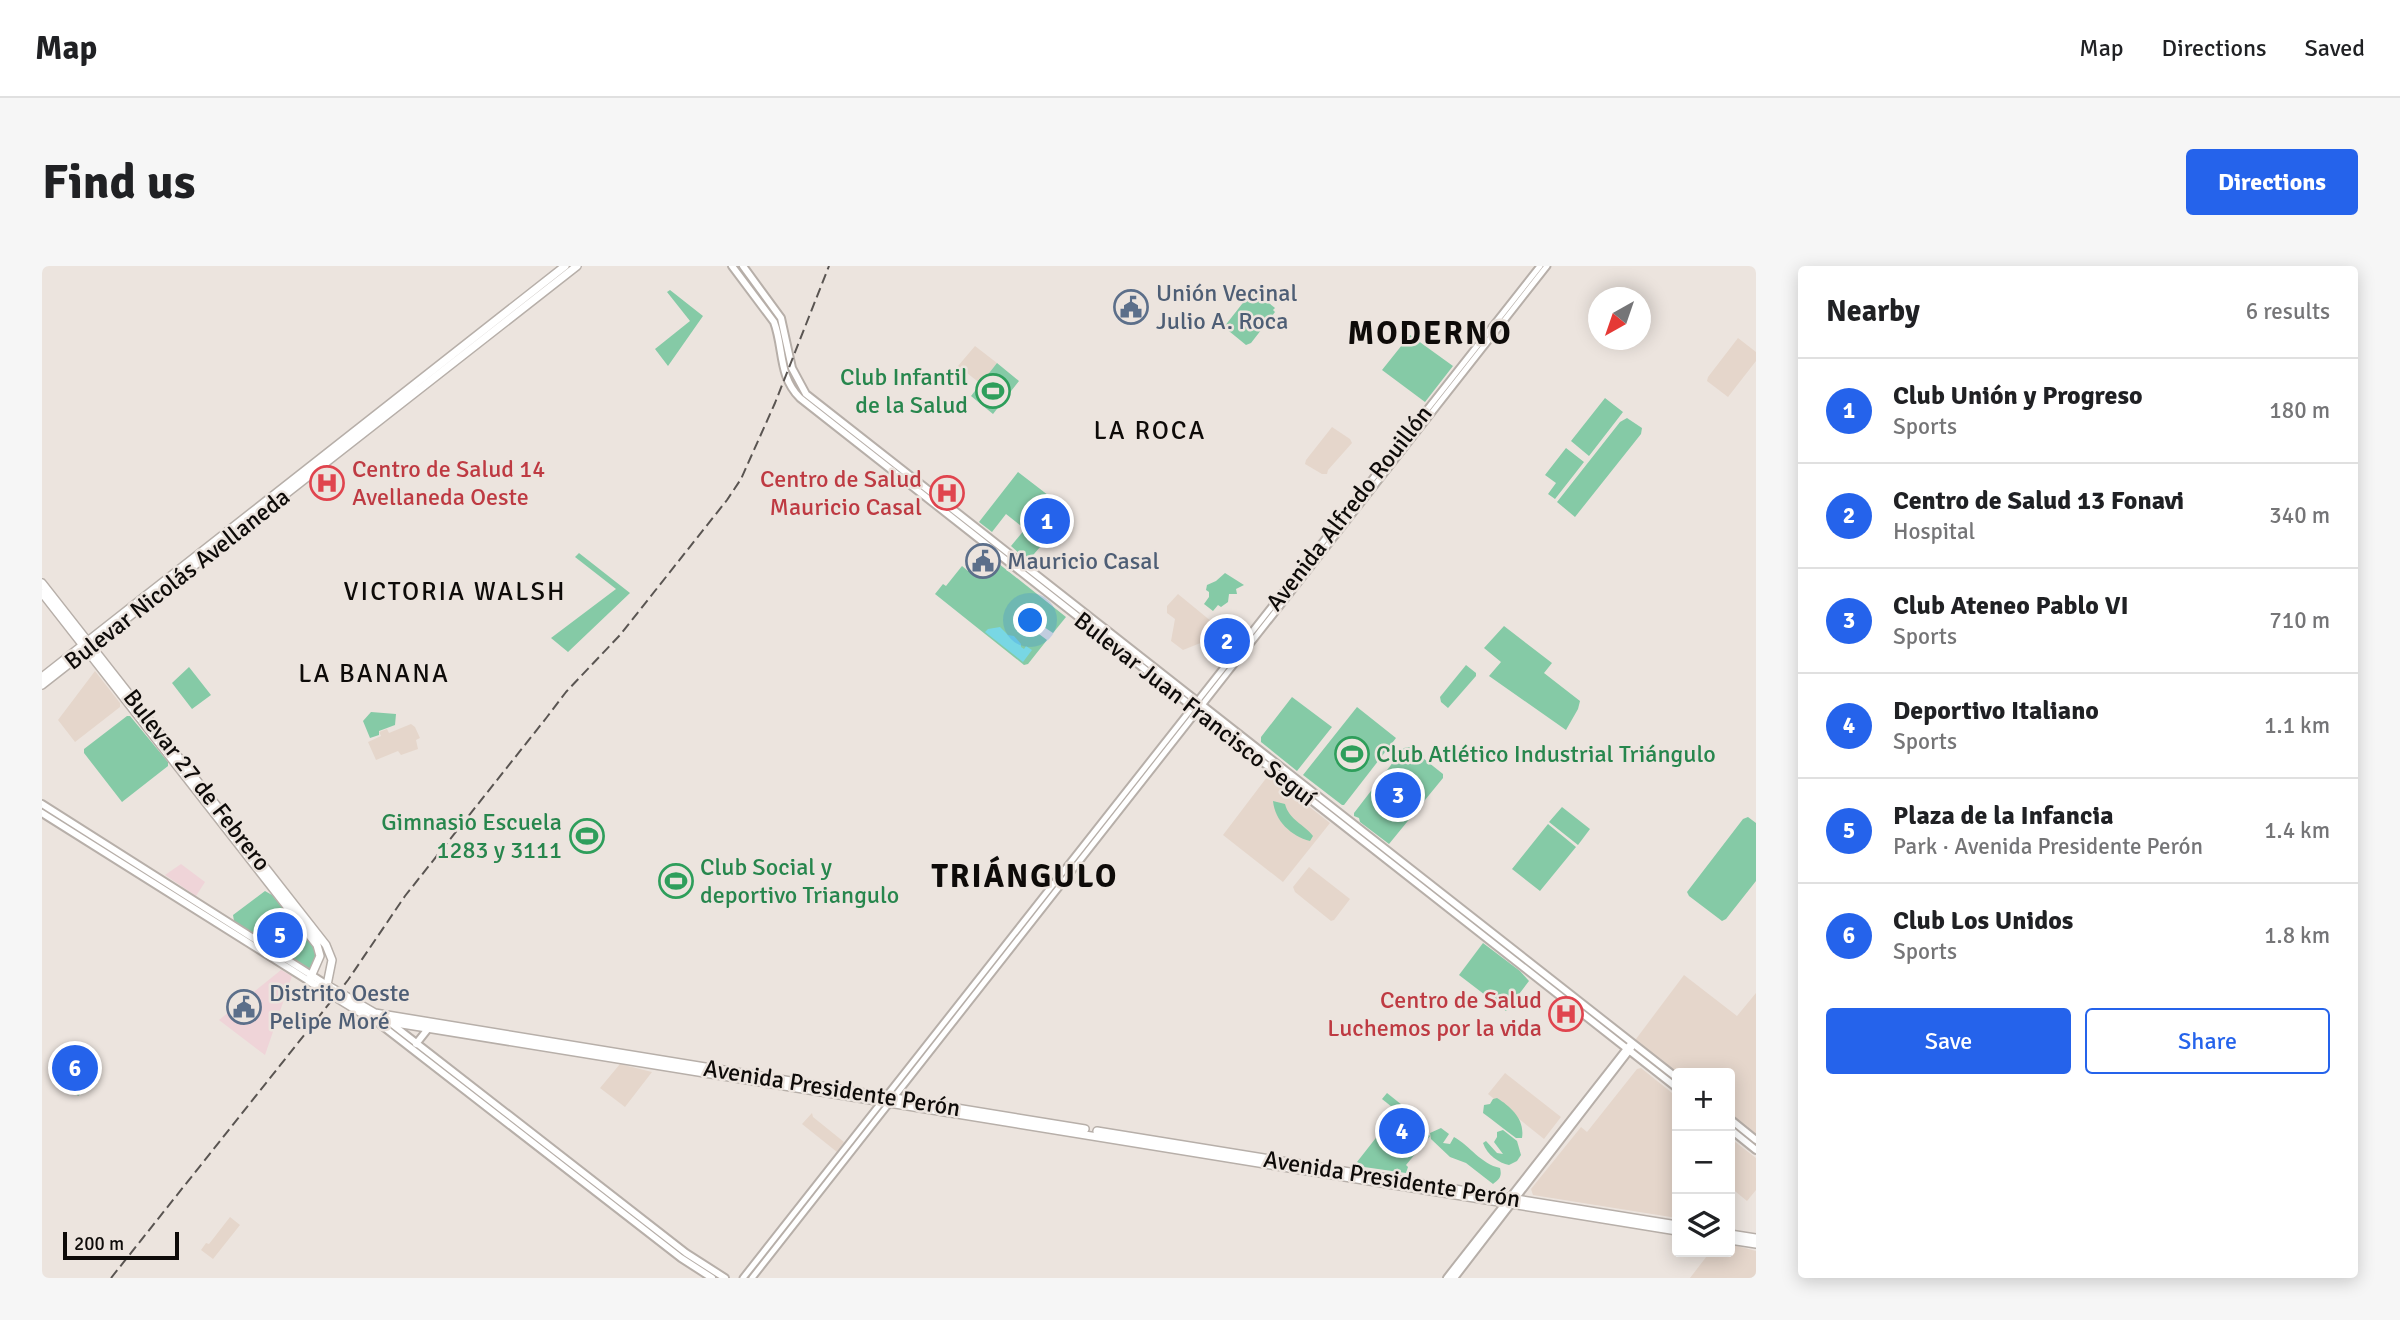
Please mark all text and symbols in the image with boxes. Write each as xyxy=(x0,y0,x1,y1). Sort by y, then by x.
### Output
text: Map xyxy=(35,28,97,69)
text: Map xyxy=(2079,33,2124,63)
text: Directions xyxy=(2162,33,2267,63)
text: Saved xyxy=(2305,33,2365,63)
button: Directions xyxy=(2186,149,2358,215)
text: Find us xyxy=(42,152,195,212)
place label: Unión Vecinal Julio A. Roca xyxy=(1156,278,1297,336)
north arrow xyxy=(1588,287,1651,350)
public building icon: Unión Vecinal Julio A. Roca xyxy=(1112,288,1150,326)
text: Nearby xyxy=(1826,293,1920,330)
text: 6 results xyxy=(2246,297,2330,326)
district label: MODERNO xyxy=(1348,314,1512,353)
place label: Club Infantil de la Salud xyxy=(840,362,968,420)
sports icon: Club Infantil de la Salud xyxy=(974,372,1012,410)
text: Club Unión y Progreso xyxy=(1893,380,2143,412)
text: 1 xyxy=(1843,396,1855,425)
text: 180 m xyxy=(2269,396,2330,425)
street label: Avenida Alfredo Rouillón xyxy=(1259,399,1439,617)
text: Sports xyxy=(1893,412,1957,441)
district label: LA ROCA xyxy=(1094,415,1206,447)
place label: Centro de Salud 14 Avellaneda Oeste xyxy=(352,454,545,512)
hospital icon: Centro de Salud 14 Avellaneda Oeste xyxy=(308,464,346,502)
place label: Centro de Salud Mauricio Casal xyxy=(760,464,922,522)
hospital icon: Centro de Salud Mauricio Casal xyxy=(928,474,966,512)
street label: Bulevar Nicolás Avellaneda xyxy=(58,482,296,676)
text: Centro de Salud 13 Fonavi xyxy=(1893,485,2184,517)
pin: 1 xyxy=(1024,495,1070,547)
text: 2 xyxy=(1843,501,1855,530)
text: 340 m xyxy=(2269,501,2330,530)
text: Hospital xyxy=(1893,517,1975,546)
public building icon: Mauricio Casal xyxy=(964,542,1002,580)
place label: Mauricio Casal xyxy=(1007,546,1159,576)
district label: VICTORIA WALSH xyxy=(344,576,566,608)
text: Club Ateneo Pablo VI xyxy=(1893,590,2129,622)
your location xyxy=(1013,603,1047,637)
street label: Bulevar Juan Francisco Seguí xyxy=(1068,605,1322,813)
text: 3 xyxy=(1843,606,1855,635)
text: 710 m xyxy=(2269,606,2330,635)
pin: 2 xyxy=(1204,615,1250,667)
text: Sports xyxy=(1893,622,1957,651)
district label: LA BANANA xyxy=(298,658,450,690)
street label: Bulevar 27 de Febrero xyxy=(117,683,277,877)
text: Deportivo Italiano xyxy=(1893,695,2099,727)
text: 4 xyxy=(1843,711,1855,740)
text: 1.1 km xyxy=(2264,711,2330,740)
text: Sports xyxy=(1893,727,1957,756)
sports icon: Club Atlético Industrial Triángulo xyxy=(1333,735,1371,773)
place label: Club Atlético Industrial Triángulo xyxy=(1376,739,1716,769)
pin: 3 xyxy=(1375,769,1421,821)
text: Plaza de la Infancia xyxy=(1893,800,2114,832)
place label: Gimnasio Escuela 1283 y 3111 xyxy=(381,807,562,865)
text: 5 xyxy=(1843,816,1855,845)
text: 1.4 km xyxy=(2264,816,2330,845)
sports icon: Gimnasio Escuela 1283 y 3111 xyxy=(568,817,606,855)
text: Park · Avenida Presidente Perón xyxy=(1893,832,2203,861)
place label: Club Social y deportivo Triangulo xyxy=(700,852,899,910)
district label: TRIÁNGULO xyxy=(932,855,1118,896)
sports icon: Club Social y deportivo Triangulo xyxy=(657,862,695,900)
text: Club Los Unidos xyxy=(1893,905,2073,937)
pin: 5 xyxy=(257,909,303,961)
text: 6 xyxy=(1843,921,1855,950)
text: 1.8 km xyxy=(2264,921,2330,950)
text: Sports xyxy=(1893,937,1957,966)
place label: Distrito Oeste Pelipe Moré xyxy=(269,978,410,1036)
place label: Centro de Salud Luchemos por la vida xyxy=(1327,985,1542,1043)
public building icon: Distrito Oeste Pelipe Moré xyxy=(225,988,263,1026)
hospital icon: Centro de Salud Luchemos por la vida xyxy=(1547,995,1585,1033)
button: Save xyxy=(1826,1008,2071,1074)
button: Share xyxy=(2085,1008,2330,1074)
pin: 6 xyxy=(52,1042,98,1094)
street label: Avenida Presidente Perón xyxy=(701,1053,963,1123)
map controls xyxy=(1672,1068,1735,1257)
button: + xyxy=(1672,1068,1735,1131)
pin: 4 xyxy=(1379,1105,1425,1157)
button: − xyxy=(1672,1131,1735,1194)
street label: Avenida Presidente Perón xyxy=(1261,1144,1523,1214)
button: layers xyxy=(1672,1194,1735,1257)
scale bar xyxy=(63,1229,178,1261)
text: 200 m xyxy=(74,1232,124,1256)

